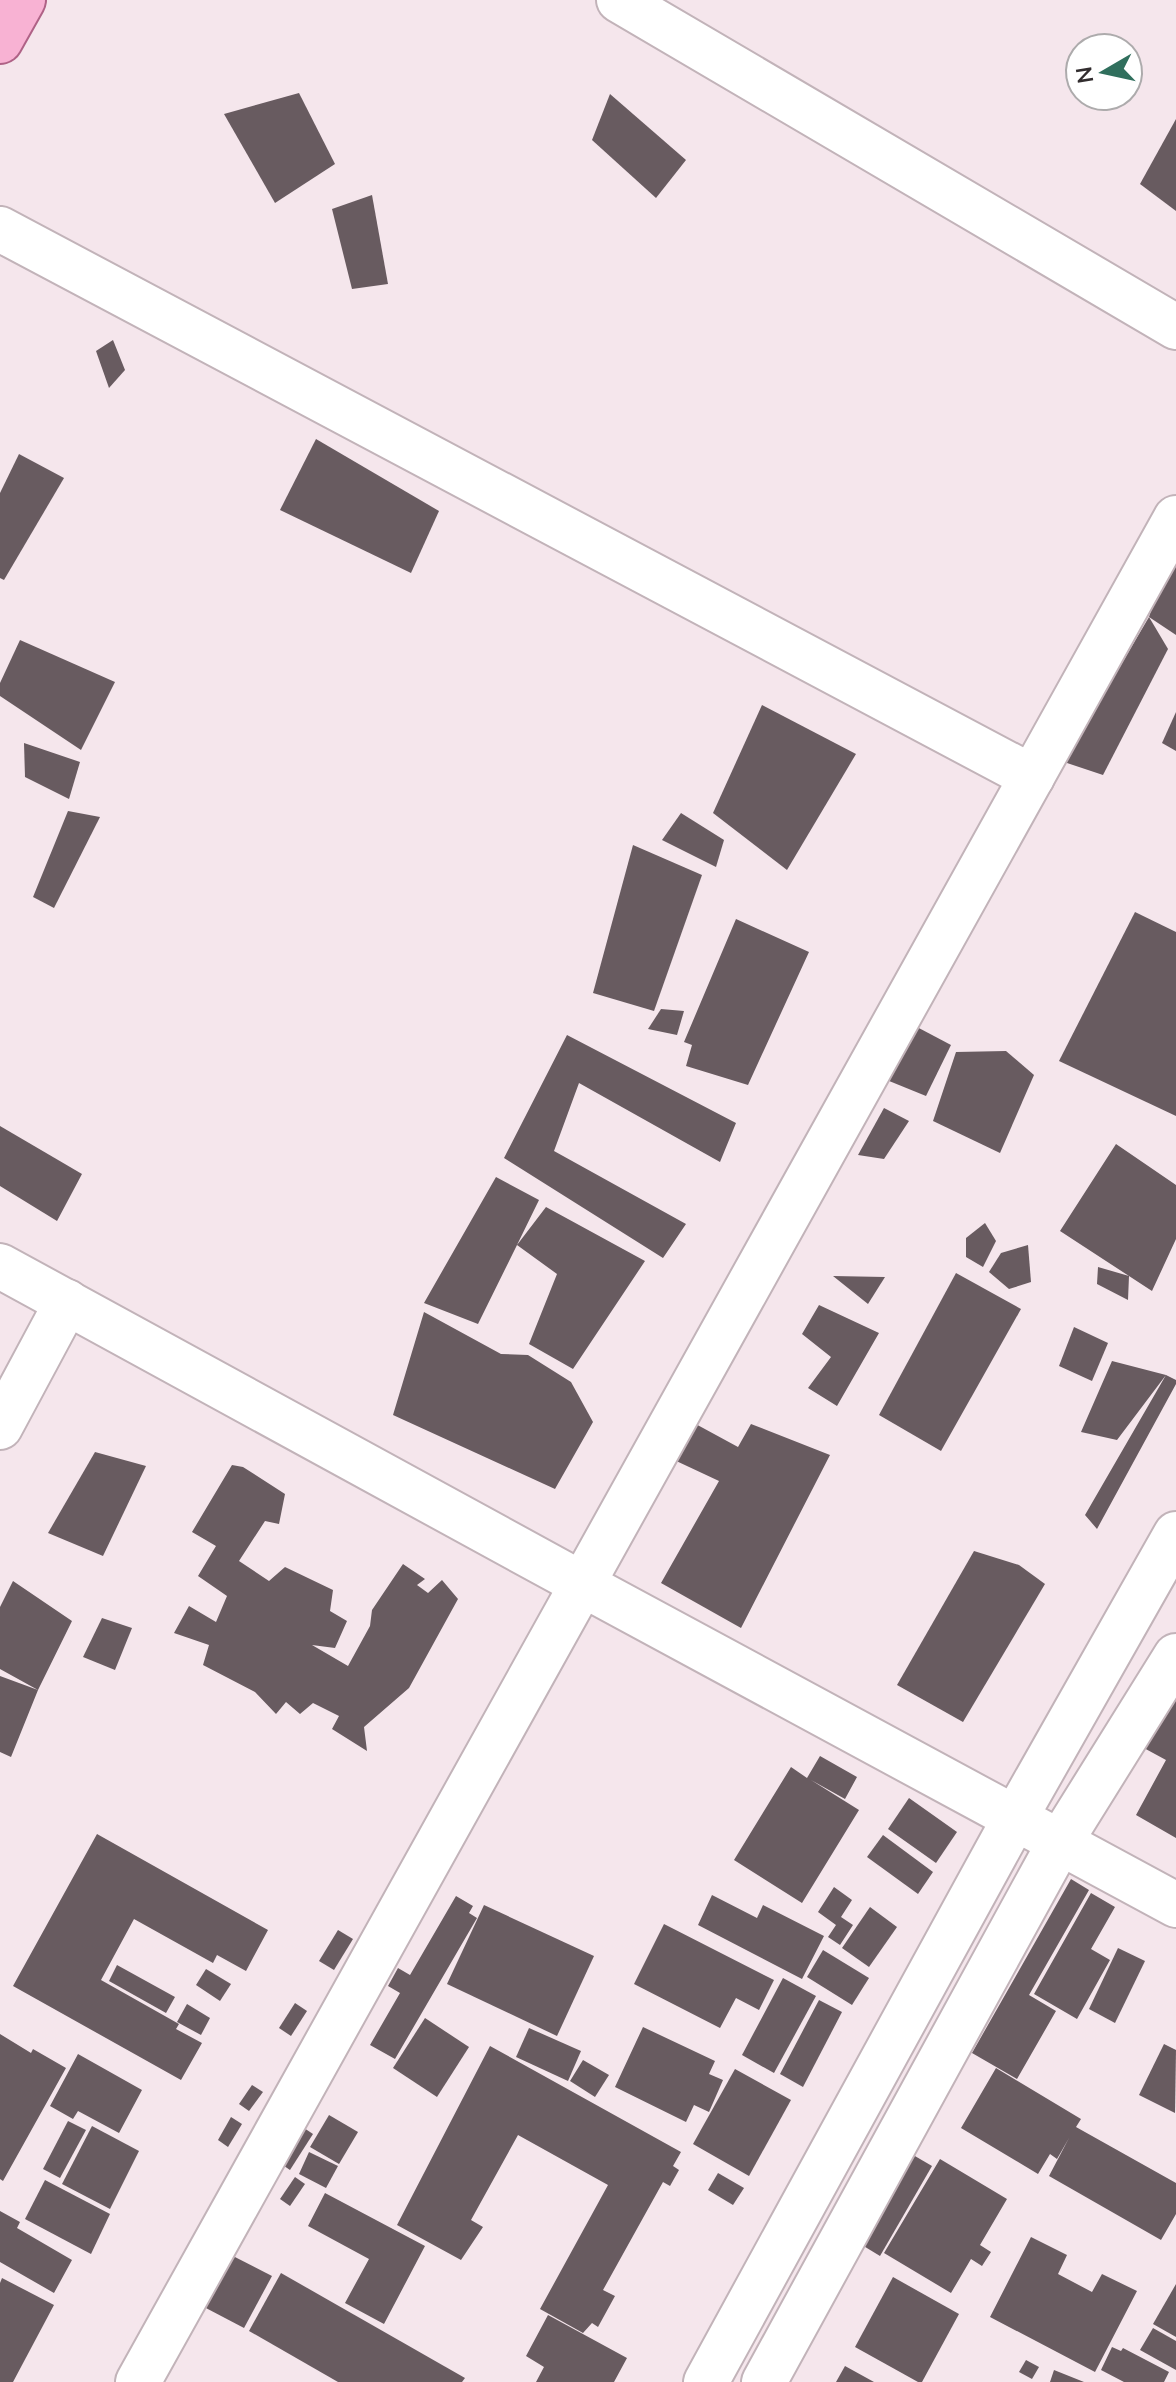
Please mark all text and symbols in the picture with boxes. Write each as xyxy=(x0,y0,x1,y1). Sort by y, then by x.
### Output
north arrow xyxy=(1064,32,1144,112)
text: N xyxy=(1069,65,1099,86)

